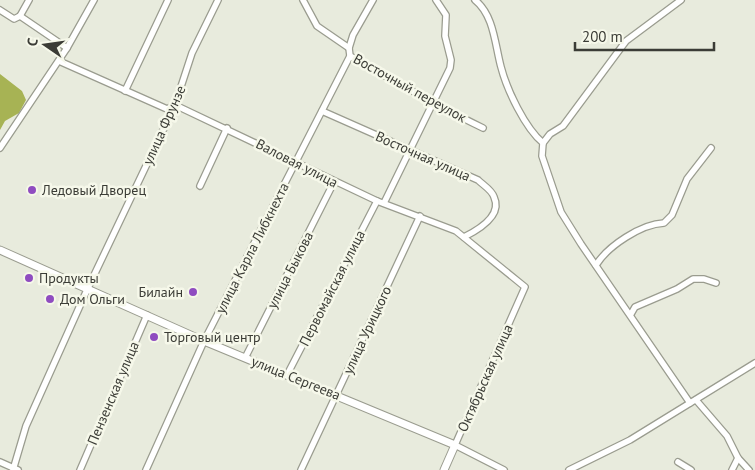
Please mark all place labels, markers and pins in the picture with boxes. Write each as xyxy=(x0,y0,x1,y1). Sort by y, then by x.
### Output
place label: Ледовый Дворец xyxy=(41,181,146,199)
marker: Ледовый Дворец xyxy=(26,184,38,196)
place label: Продукты xyxy=(39,269,99,287)
marker: Продукты xyxy=(23,272,35,284)
place label: Билайн xyxy=(138,283,183,301)
marker: Билайн xyxy=(187,286,199,298)
place label: Дом Ольги xyxy=(60,290,125,308)
marker: Дом Ольги xyxy=(44,293,56,305)
place label: Торговый центр xyxy=(164,328,261,346)
marker: Торговый центр xyxy=(148,331,160,343)

